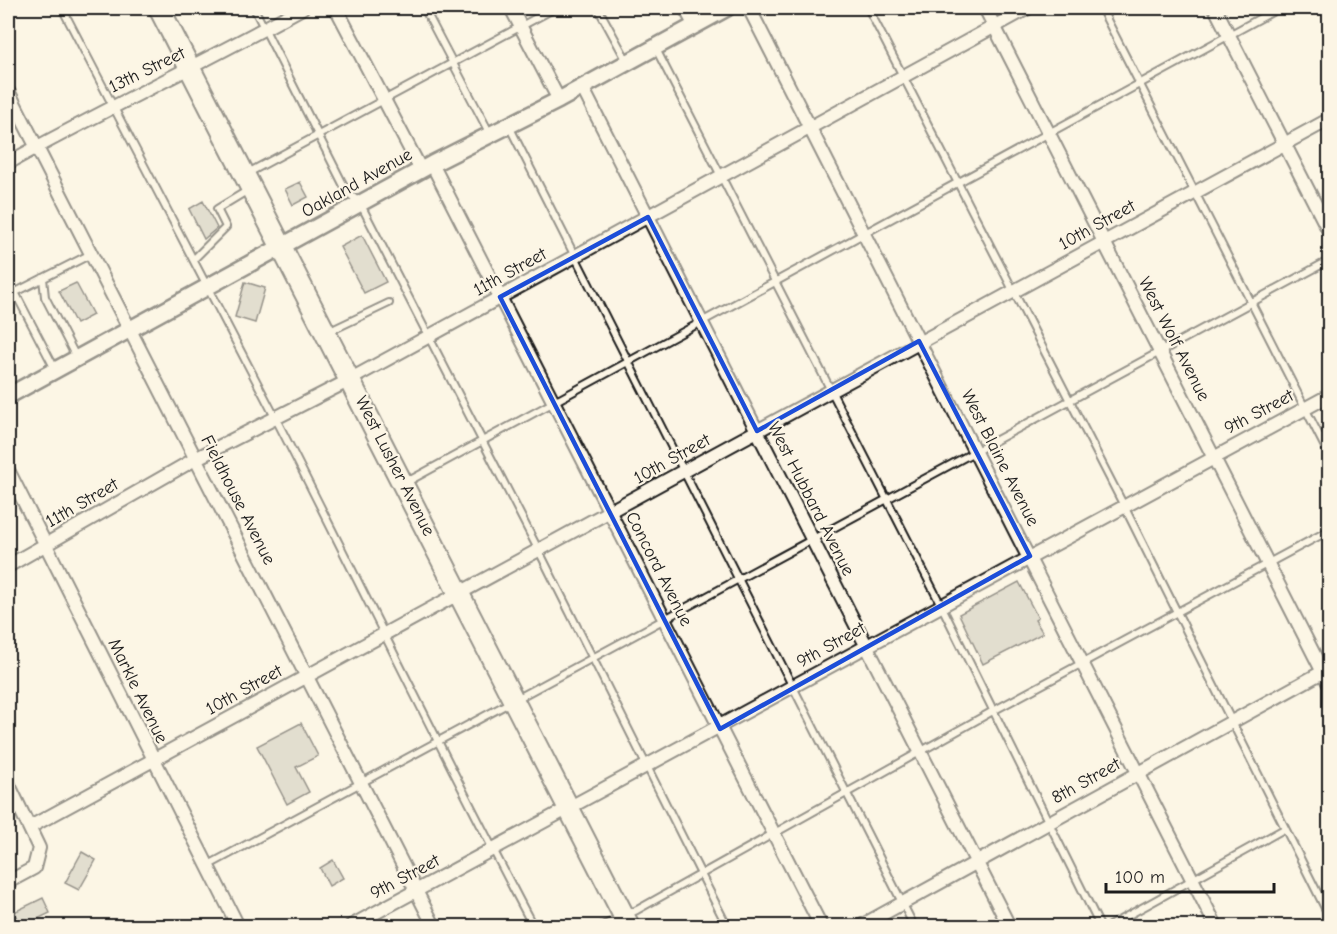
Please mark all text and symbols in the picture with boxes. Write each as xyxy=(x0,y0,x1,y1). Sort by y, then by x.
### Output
street label: 13th Street xyxy=(105,42,189,97)
street label: Oakland Avenue xyxy=(298,144,416,222)
street label: 10th Street xyxy=(1055,195,1140,255)
street label: 11th Street xyxy=(470,243,551,301)
street label: West Wolf Avenue xyxy=(1134,274,1214,404)
street label: 9th Street xyxy=(1221,385,1298,439)
street label: West Blaine Avenue xyxy=(957,386,1043,530)
street label: West Lusher Avenue xyxy=(351,393,439,539)
street label: West Hubbard Avenue xyxy=(763,419,859,579)
street label: 10th Street xyxy=(630,429,715,489)
street label: Fieldhouse Avenue xyxy=(196,432,280,568)
street label: 11th Street xyxy=(42,473,123,532)
street label: Concord Avenue xyxy=(621,508,697,630)
street label: 9th Street xyxy=(793,617,870,672)
street label: Markle Avenue xyxy=(104,635,172,747)
street label: 10th Street xyxy=(202,660,287,720)
street label: 8th Street xyxy=(1048,753,1125,808)
street label: 9th Street xyxy=(367,850,444,904)
scale bar xyxy=(1106,856,1274,894)
text: 100 m xyxy=(1115,867,1165,888)

